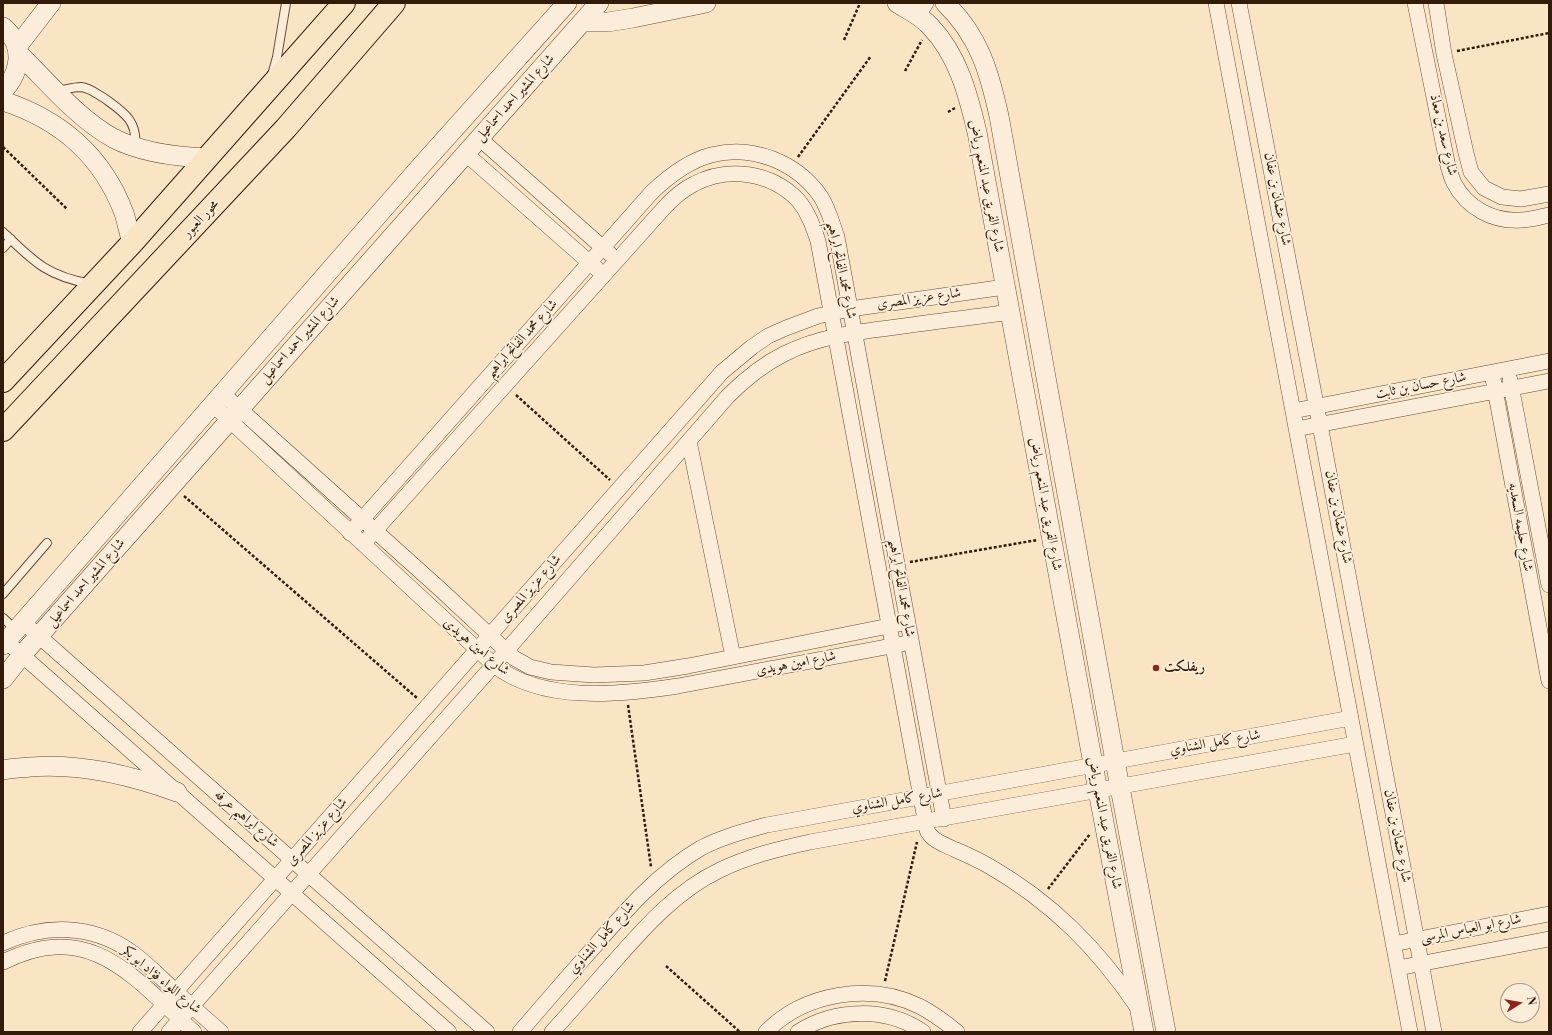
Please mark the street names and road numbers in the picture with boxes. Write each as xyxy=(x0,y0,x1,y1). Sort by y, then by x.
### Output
street label: شارع المشير احمد اسماعيل xyxy=(471,51,559,145)
street label: شارع سعد بن معاذ xyxy=(1425,93,1461,177)
street label: شارع الفريق عبد المنعم رياض xyxy=(965,118,1007,254)
street label: شارع عثمان بن عفان xyxy=(1260,151,1294,247)
street label: محور العبور xyxy=(179,196,223,242)
street label: شارع محمد الفاتح ابراهيم xyxy=(822,219,860,321)
street label: شارع عزيز المصرى xyxy=(876,285,962,313)
street label: شارع المشير احمد اسماعيل xyxy=(256,293,344,387)
street label: شارع محمد الفاتح ابراهيم xyxy=(482,296,562,382)
street label: شارع حسان بن ثابت xyxy=(1374,369,1468,403)
street label: شارع الفريق عبد المنعم رياض xyxy=(1025,436,1065,572)
street label: شارع عثمان بن عفان xyxy=(1321,469,1355,565)
street label: شارع حليمه السعديه xyxy=(1504,481,1536,573)
street label: شارع المشير احمد اسماعيل xyxy=(43,535,129,631)
street label: شارع محمد الفاتح ابراهيم xyxy=(884,537,918,639)
street label: شارع عزيز المصرى xyxy=(497,551,565,627)
street label: شارع امين هويدى xyxy=(439,614,513,680)
street label: شارع امين هويدى xyxy=(754,648,838,680)
street label: شارع كامل الشناوي xyxy=(1168,727,1262,759)
street label: شارع الفريق عبد المنعم رياض xyxy=(1083,755,1125,891)
street label: شارع كامل الشناوي xyxy=(850,785,944,817)
street label: شارع ابراهيم عرفه xyxy=(210,787,282,851)
street label: شارع عثمان بن عفان xyxy=(1380,788,1414,884)
street label: شارع عزيز المصرى xyxy=(283,794,351,870)
street label: شارع كامل الشناوي xyxy=(565,898,639,978)
street label: شارع ابو العباس المرسى xyxy=(1419,911,1523,947)
street label: شارع اللواء فؤاد ابو بكر xyxy=(118,942,204,1018)

